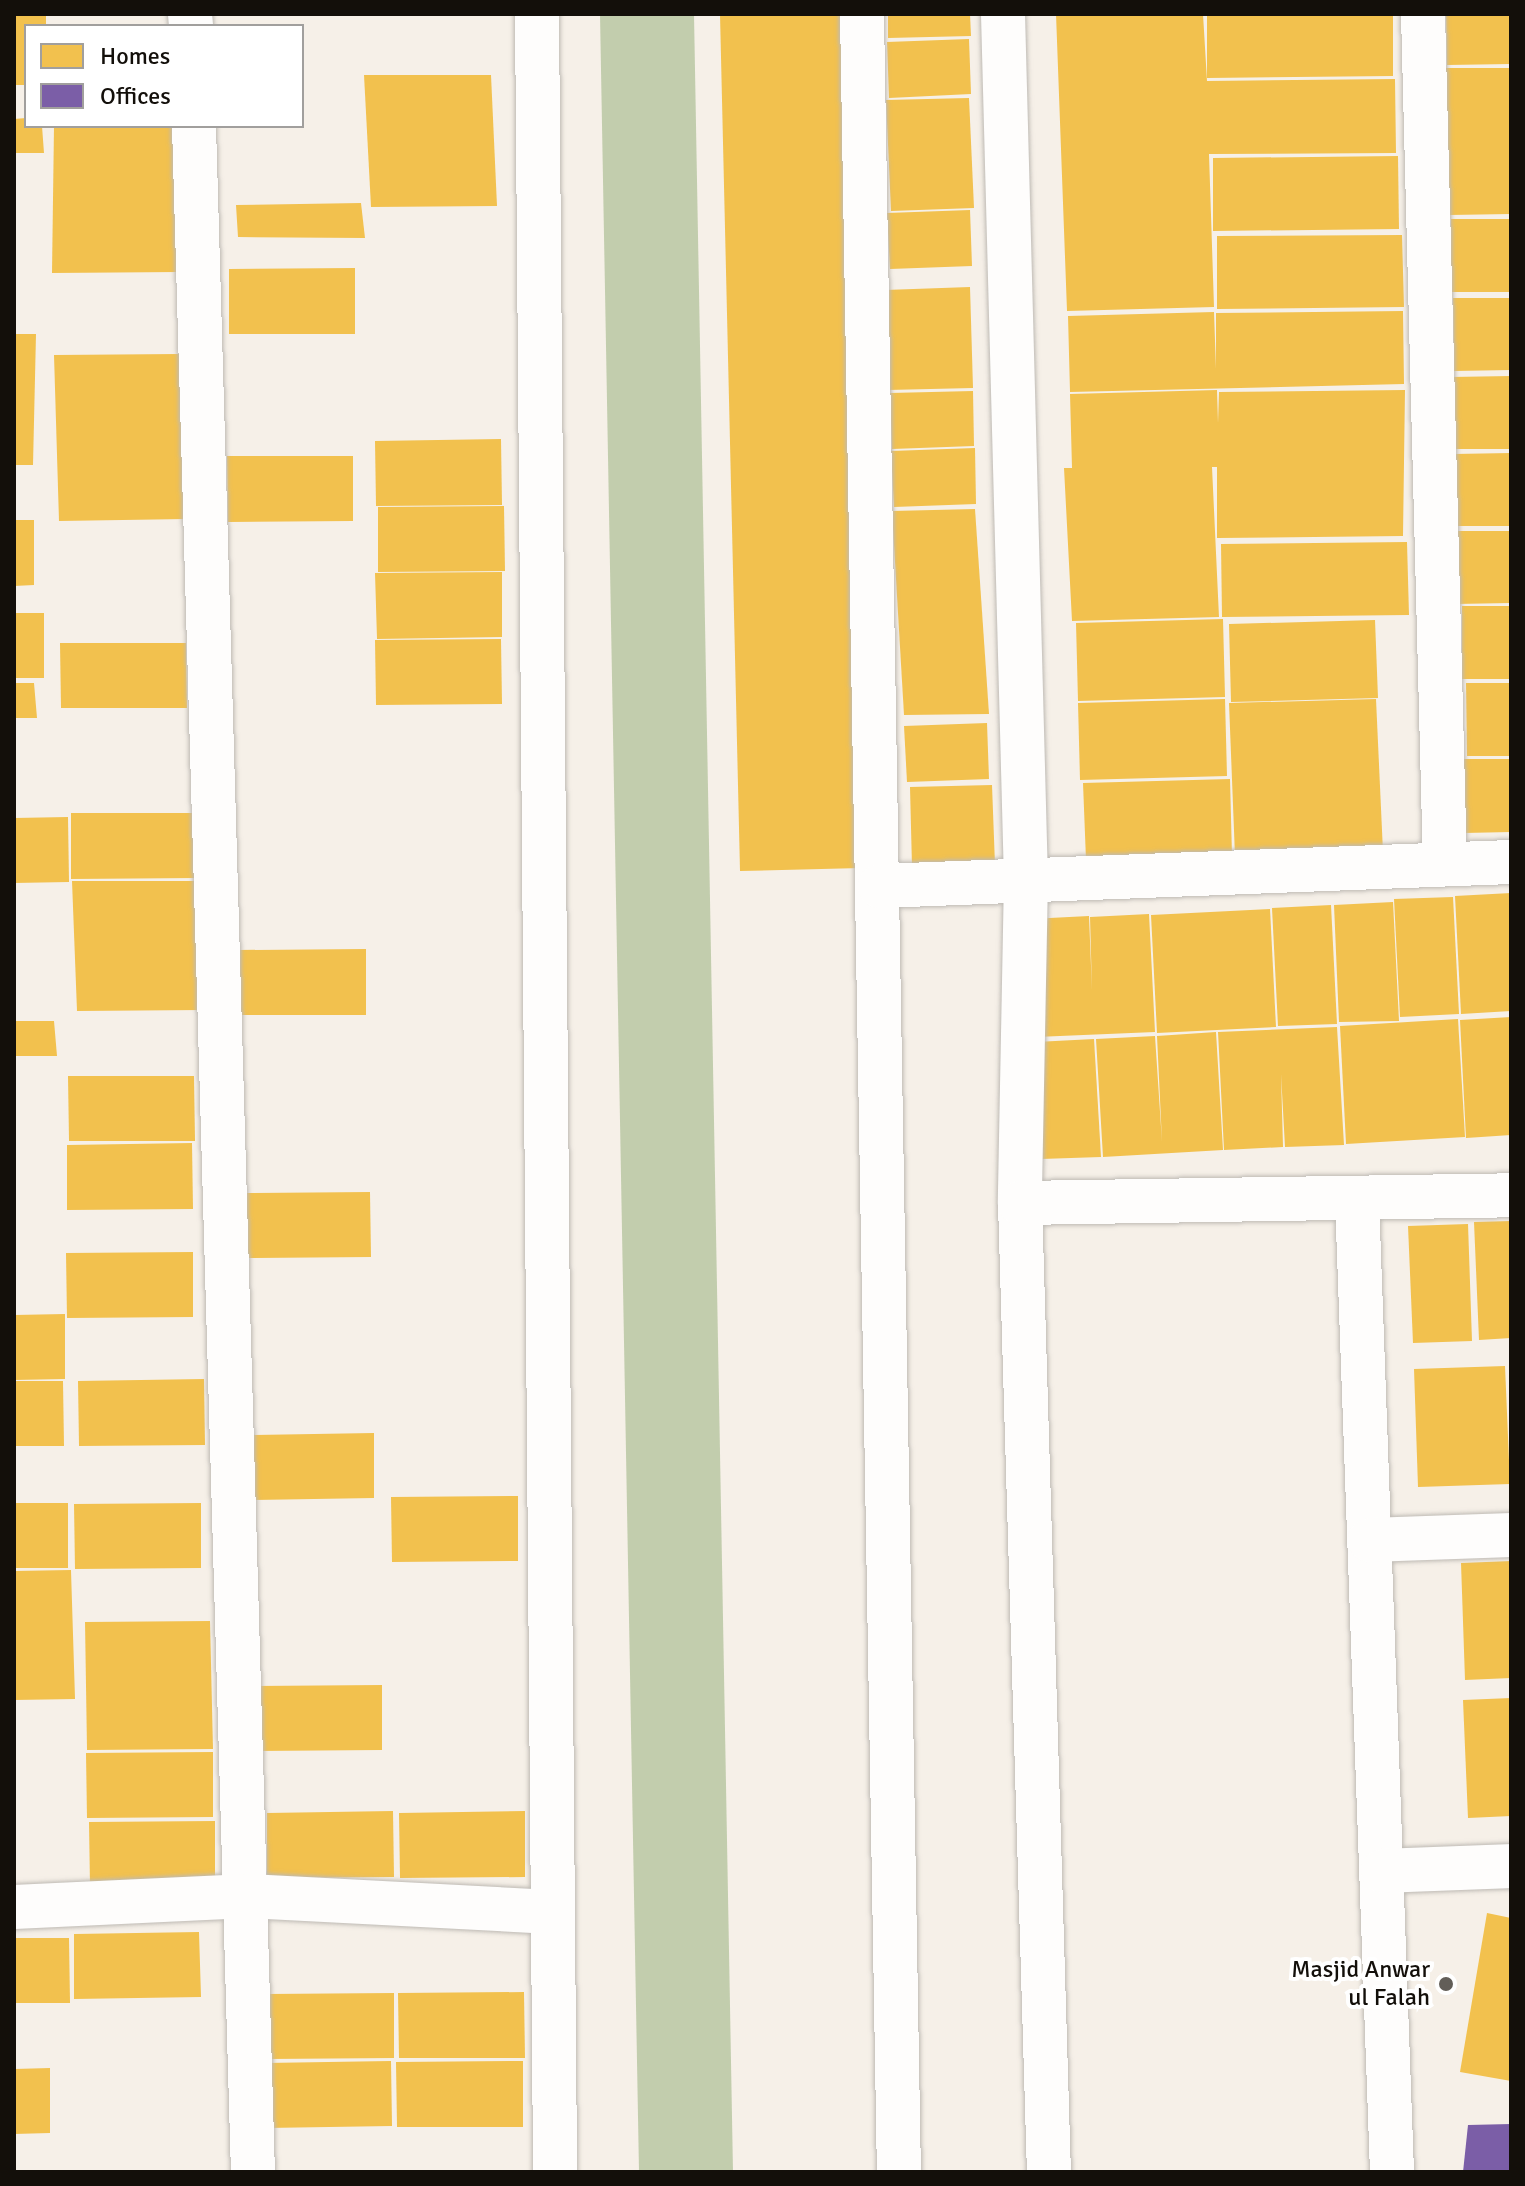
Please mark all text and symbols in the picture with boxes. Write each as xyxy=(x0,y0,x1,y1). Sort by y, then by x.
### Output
legend xyxy=(24,24,304,128)
text: Homes xyxy=(100,41,170,71)
text: Offices xyxy=(100,81,171,111)
place label: Masjid Anwar ul Falah xyxy=(1291,1956,1430,2012)
marker: Masjid Anwar ul Falah xyxy=(1437,1975,1455,1993)

